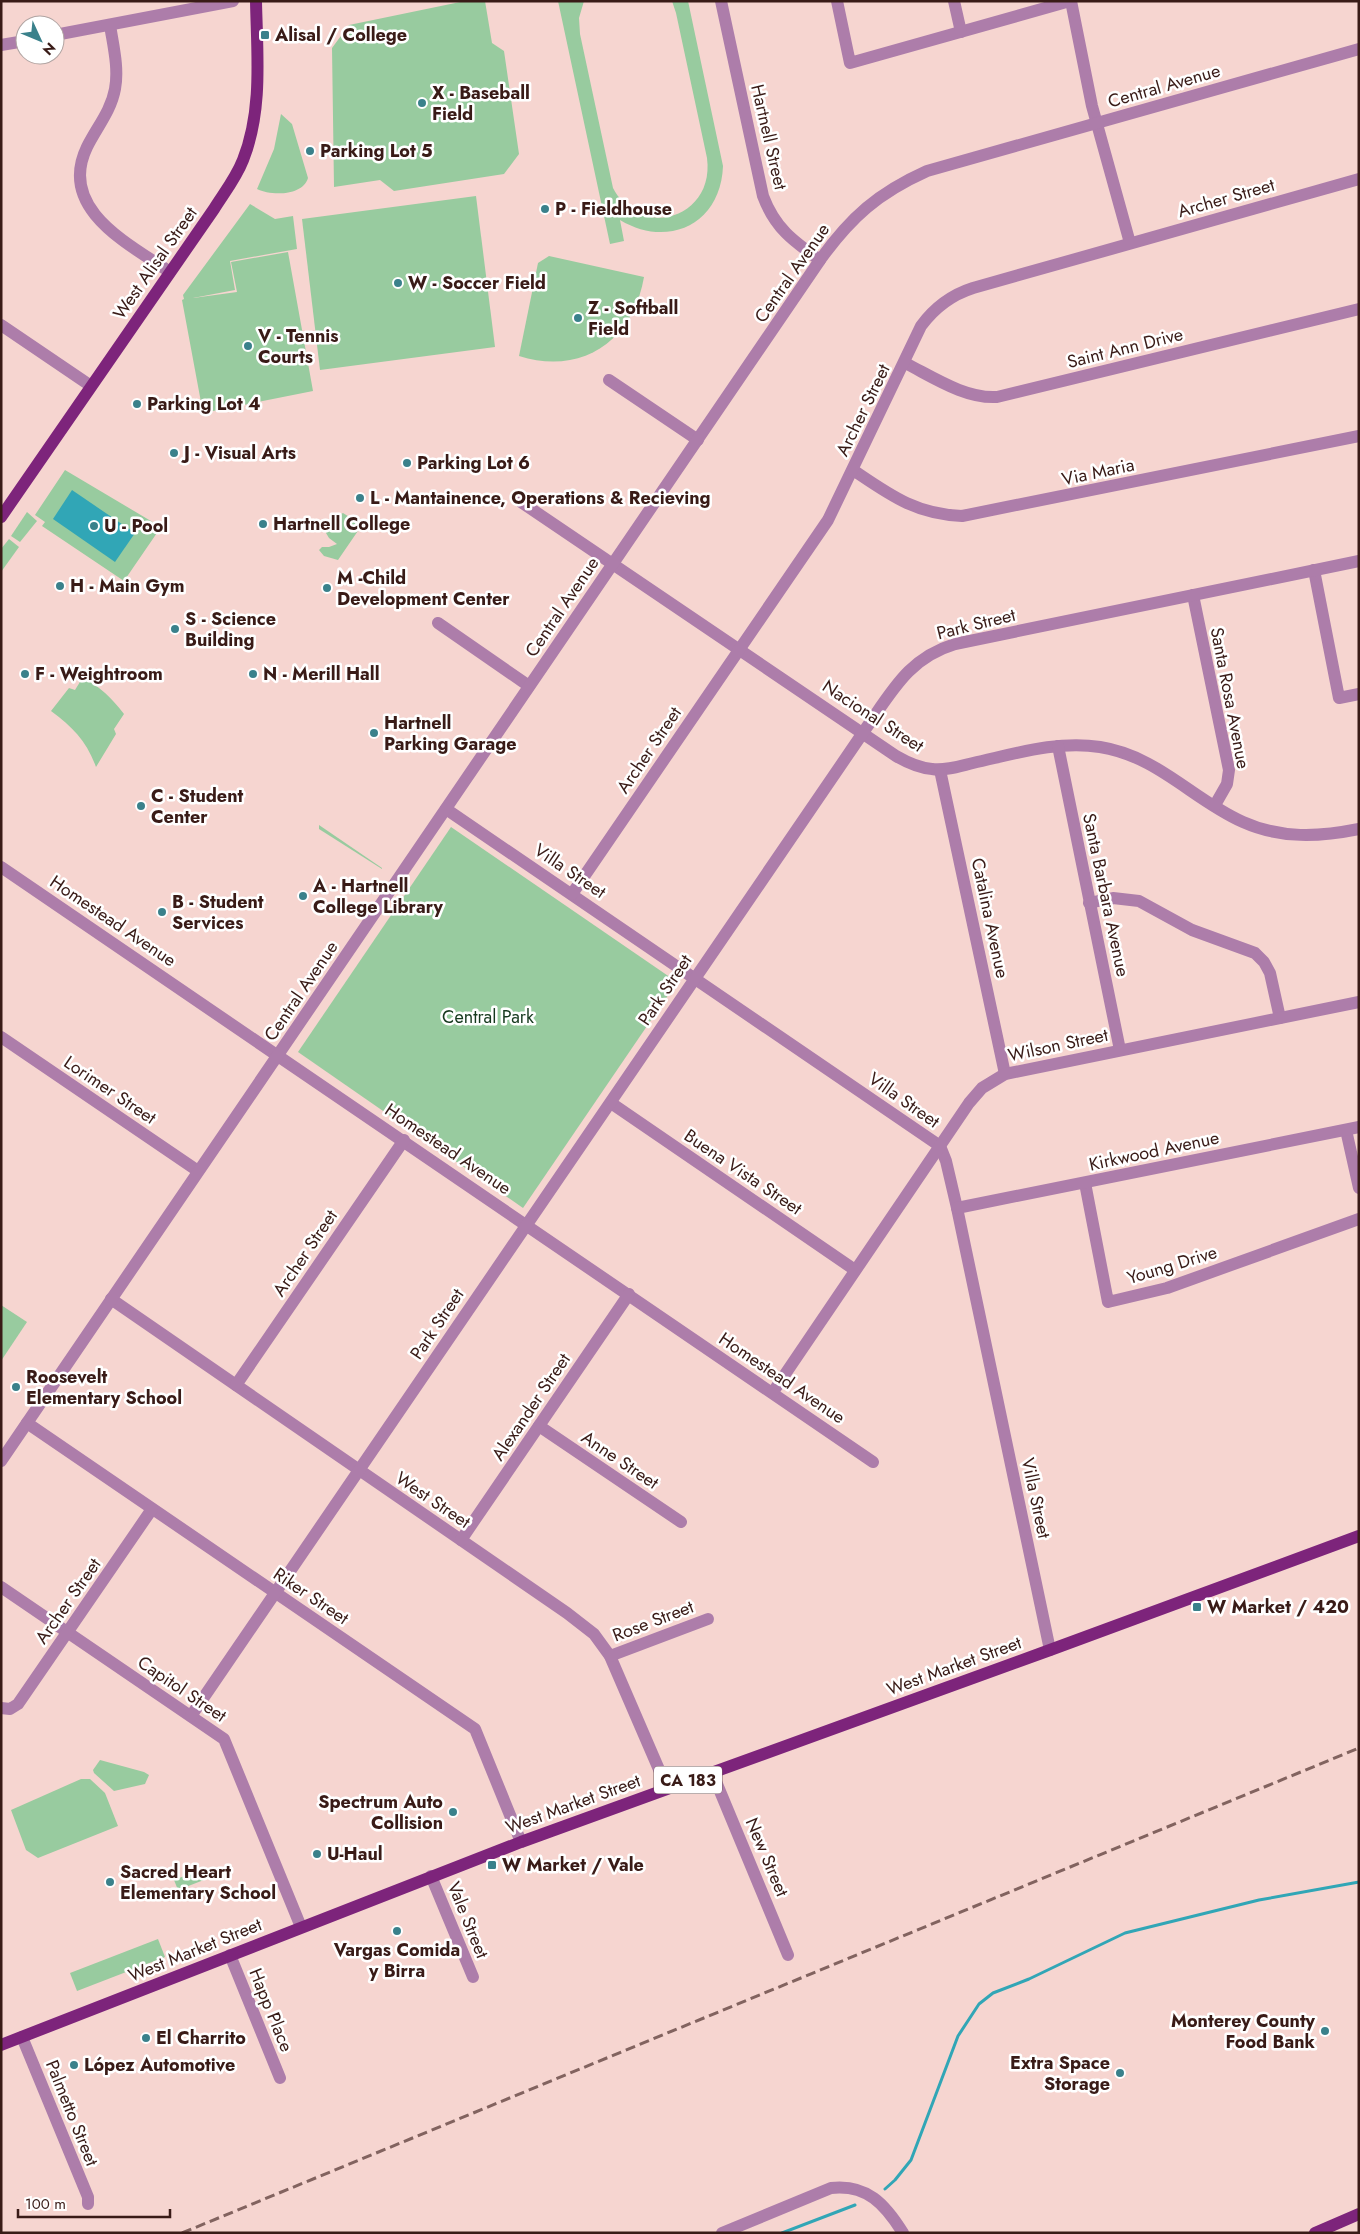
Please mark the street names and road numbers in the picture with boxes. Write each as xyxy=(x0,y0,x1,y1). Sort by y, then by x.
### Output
street label: Central Avenue xyxy=(1105,58,1223,114)
street label: Hartnell Street xyxy=(744,82,794,193)
street label: Archer Street xyxy=(1175,172,1278,224)
street label: West Alisal Street xyxy=(107,201,204,324)
street label: Central Avenue xyxy=(748,218,836,328)
street label: Saint Ann Drive xyxy=(1064,321,1186,375)
street label: Archer Street xyxy=(829,359,897,460)
street label: Via Maria xyxy=(1059,452,1137,492)
street label: Central Avenue xyxy=(519,552,605,662)
street label: Park Street xyxy=(934,601,1019,646)
street label: Santa Rosa Avenue xyxy=(1204,625,1256,771)
street label: Nacional Street xyxy=(817,673,929,759)
street label: Archer Street xyxy=(610,701,688,799)
street label: Santa Barbara Avenue xyxy=(1076,811,1136,979)
street label: Villa Street xyxy=(529,837,612,905)
street label: Catalina Avenue xyxy=(965,855,1015,981)
street label: Homestead Avenue xyxy=(45,869,181,973)
street label: Central Avenue xyxy=(258,936,344,1046)
street label: Park Street xyxy=(632,949,699,1031)
street label: Wilson Street xyxy=(1006,1022,1111,1068)
street label: Lorimer Street xyxy=(59,1049,162,1131)
street label: Villa Street xyxy=(863,1066,946,1135)
street label: Homestead Avenue xyxy=(380,1097,516,1201)
street label: Buena Vista Street xyxy=(679,1123,808,1222)
street label: Kirkwood Avenue xyxy=(1086,1125,1222,1177)
street label: Archer Street xyxy=(266,1204,344,1302)
street label: Young Drive xyxy=(1124,1239,1220,1291)
street label: Park Street xyxy=(404,1283,471,1365)
street label: Homestead Avenue xyxy=(714,1326,850,1430)
street label: Alexander Street xyxy=(485,1347,577,1466)
street label: Anne Street xyxy=(576,1425,664,1496)
street label: Villa Street xyxy=(1015,1455,1057,1541)
street label: West Street xyxy=(390,1465,476,1535)
street label: Archer Street xyxy=(29,1552,108,1649)
street label: Riker Street xyxy=(268,1561,355,1631)
street label: Rose Street xyxy=(609,1593,698,1648)
street label: West Market Street xyxy=(883,1629,1026,1702)
street label: Capitol Street xyxy=(132,1650,232,1729)
road number: CA 183 xyxy=(654,1766,722,1794)
street label: West Market Street xyxy=(502,1767,645,1840)
street label: New Street xyxy=(739,1813,796,1901)
street label: Vale Street xyxy=(441,1878,495,1963)
street label: West Market Street xyxy=(124,1911,266,1989)
street label: Happ Place xyxy=(242,1964,300,2056)
street label: Palmetto Street xyxy=(39,2056,105,2171)

